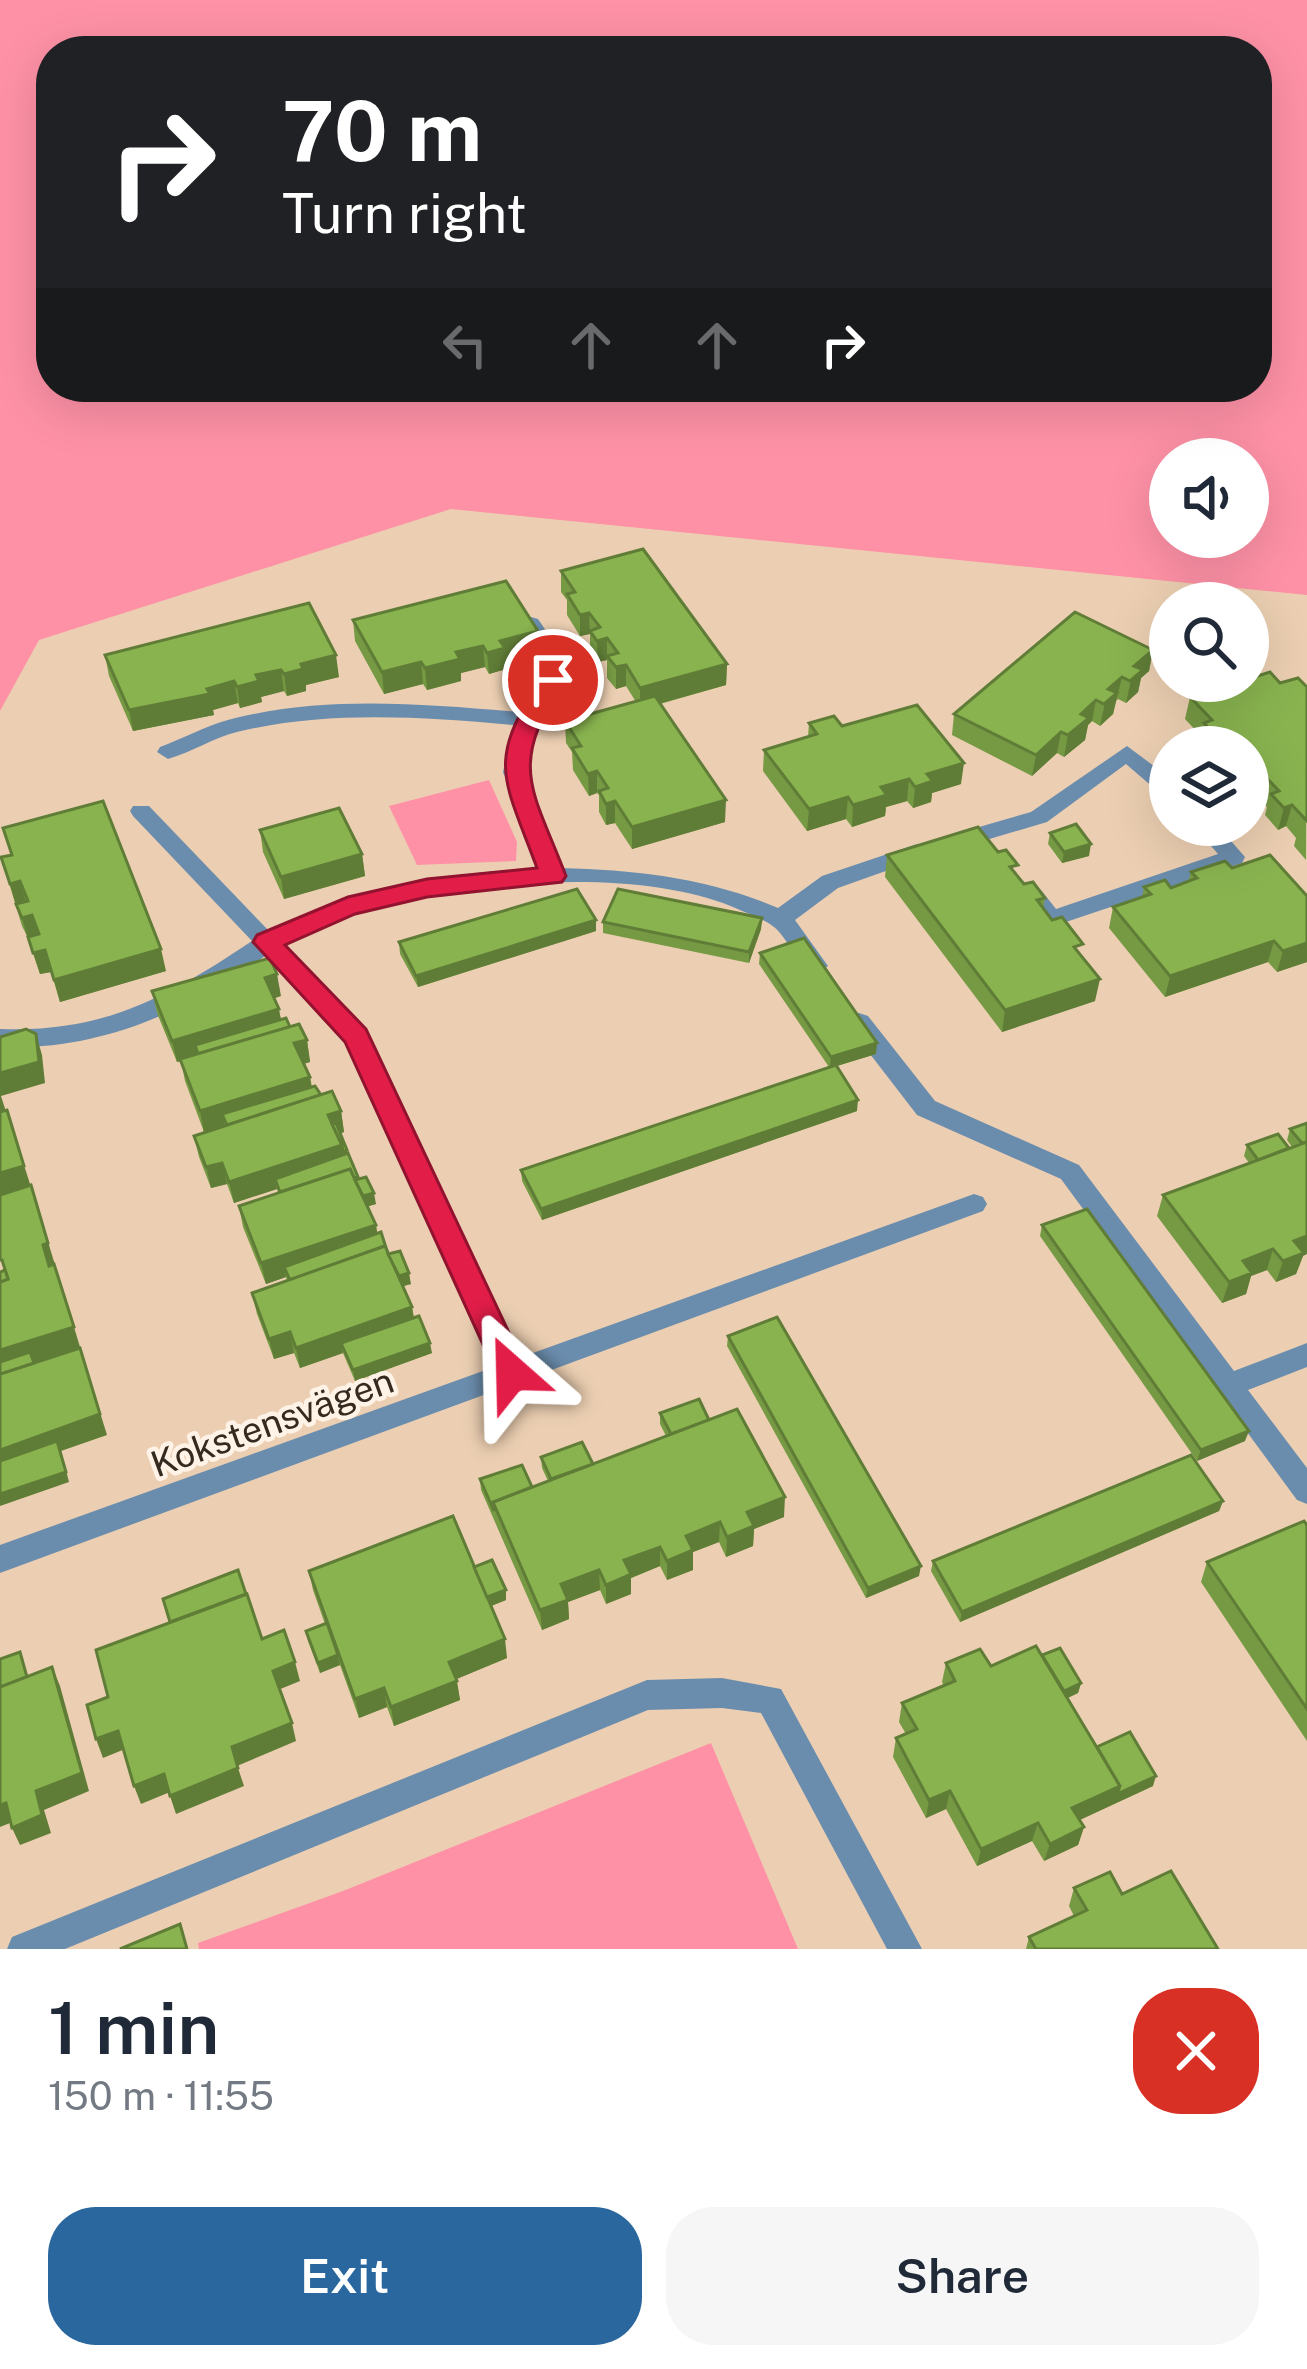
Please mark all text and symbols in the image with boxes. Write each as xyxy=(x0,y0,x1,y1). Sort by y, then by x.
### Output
text: 70 m xyxy=(282,81,482,180)
icon: right xyxy=(84,84,240,240)
text: Turn right xyxy=(282,182,527,245)
icon: left xyxy=(432,312,498,378)
icon: ahead xyxy=(558,312,624,378)
icon: ahead xyxy=(684,312,750,378)
icon: right xyxy=(810,312,876,378)
map controls xyxy=(1149,438,1269,846)
button: sound xyxy=(1149,438,1269,558)
button: search xyxy=(1149,582,1269,702)
pin xyxy=(502,629,604,731)
icon: arrive xyxy=(520,647,586,713)
button: layers xyxy=(1149,726,1269,846)
position arrow xyxy=(449,1310,575,1436)
street label: Kokstensvägen xyxy=(145,1359,399,1485)
text: 1 min xyxy=(48,1986,219,2070)
button: close xyxy=(1133,1988,1259,2114)
text: 150 m · 11:55 xyxy=(48,2073,274,2119)
button: Exit xyxy=(48,2207,642,2345)
button: Share xyxy=(666,2207,1259,2345)

